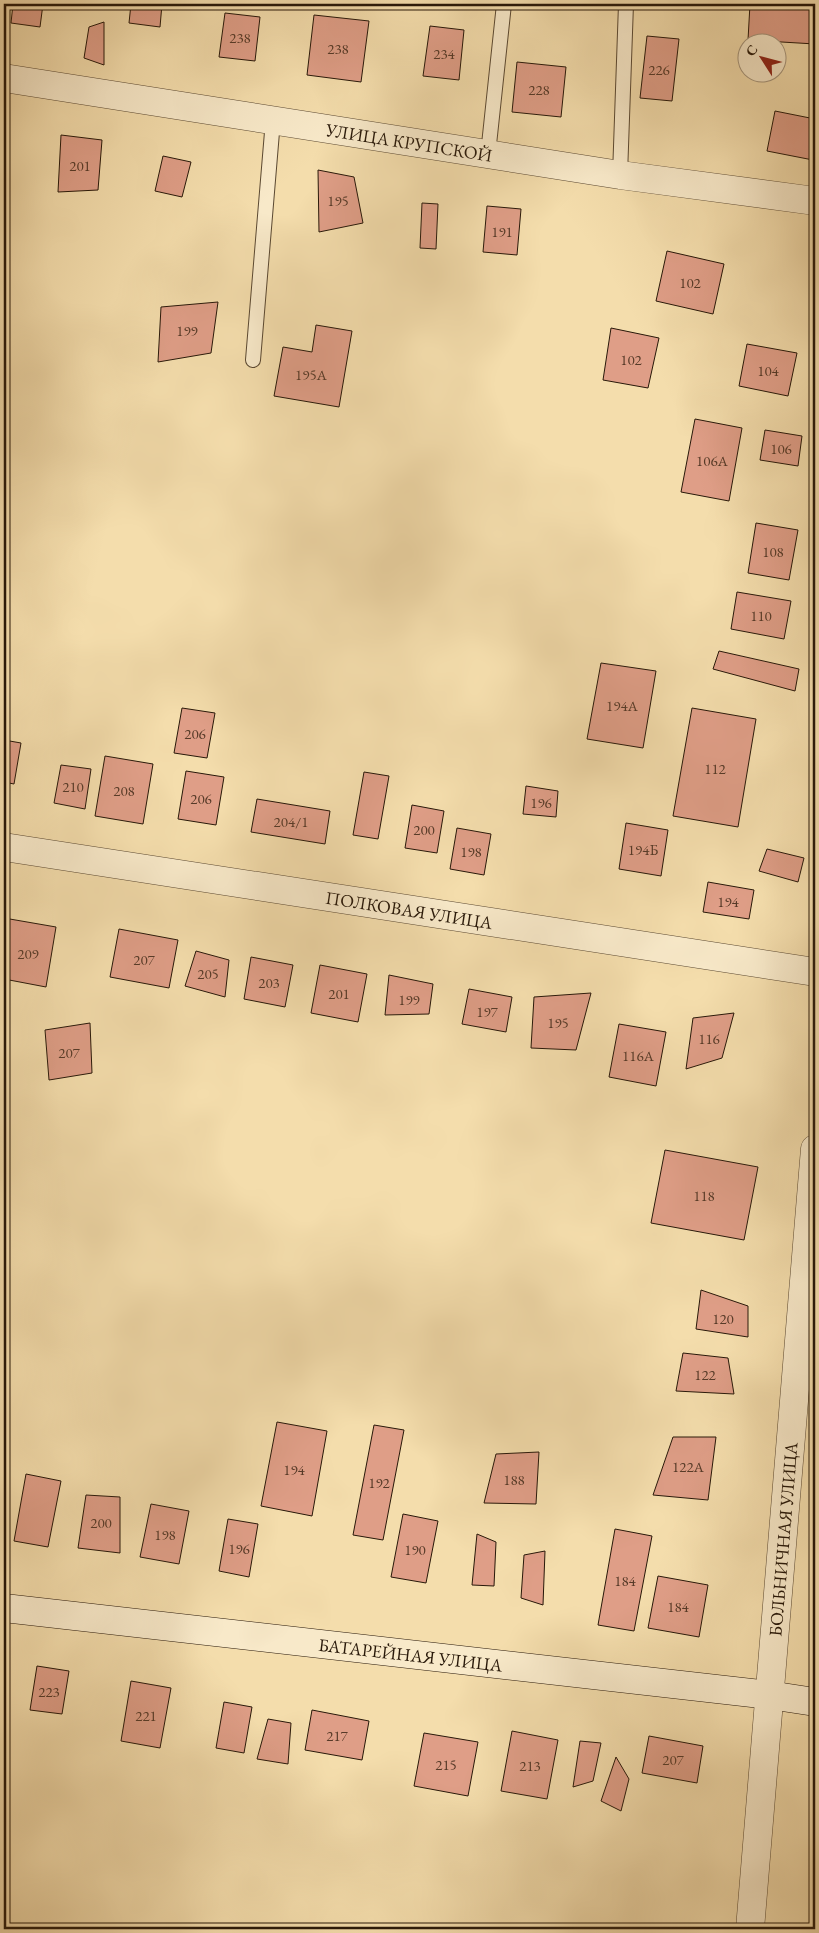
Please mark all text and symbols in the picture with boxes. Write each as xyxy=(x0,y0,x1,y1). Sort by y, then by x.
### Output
house number: 238 xyxy=(229,28,251,47)
north arrow xyxy=(736,32,786,82)
house number: 238 xyxy=(327,39,349,58)
text: С xyxy=(741,41,762,60)
house number: 234 xyxy=(433,44,456,63)
house number: 226 xyxy=(648,60,670,79)
house number: 228 xyxy=(528,80,550,99)
street label: УЛИЦА КРУПСКОЙ xyxy=(323,117,494,166)
house number: 201 xyxy=(69,156,91,175)
house number: 195 xyxy=(327,191,349,210)
house number: 191 xyxy=(491,222,513,241)
house number: 102 xyxy=(679,273,702,292)
house number: 199 xyxy=(176,321,198,340)
house number: 102 xyxy=(620,350,643,369)
house number: 104 xyxy=(757,361,780,380)
house number: 195А xyxy=(295,365,328,384)
house number: 106 xyxy=(770,439,792,458)
house number: 106А xyxy=(696,451,729,470)
house number: 108 xyxy=(762,542,784,561)
house number: 110 xyxy=(750,606,772,625)
house number: 194А xyxy=(606,696,639,715)
house number: 206 xyxy=(184,724,206,743)
house number: 112 xyxy=(704,759,727,778)
house number: 210 xyxy=(62,777,84,796)
house number: 208 xyxy=(113,781,135,800)
house number: 206 xyxy=(190,789,212,808)
house number: 196 xyxy=(530,793,552,812)
house number: 204/1 xyxy=(274,812,308,831)
house number: 200 xyxy=(413,820,435,839)
house number: 194Б xyxy=(628,840,658,859)
house number: 198 xyxy=(460,842,482,861)
street label: ПОЛКОВАЯ УЛИЦА xyxy=(324,885,495,934)
house number: 194 xyxy=(717,892,740,911)
house number: 209 xyxy=(17,944,39,963)
house number: 207 xyxy=(133,950,156,969)
house number: 205 xyxy=(197,964,219,983)
house number: 203 xyxy=(258,973,280,992)
house number: 201 xyxy=(328,984,350,1003)
house number: 199 xyxy=(398,990,420,1009)
house number: 197 xyxy=(476,1002,499,1021)
house number: 195 xyxy=(547,1013,569,1032)
house number: 116 xyxy=(698,1029,720,1048)
house number: 207 xyxy=(58,1043,81,1062)
house number: 116А xyxy=(622,1046,655,1065)
house number: 118 xyxy=(693,1186,715,1205)
house number: 120 xyxy=(712,1309,734,1328)
house number: 122 xyxy=(694,1365,717,1384)
street label: БОЛЬНИЧНАЯ УЛИЦА xyxy=(763,1441,802,1637)
house number: 122А xyxy=(672,1457,705,1476)
house number: 194 xyxy=(283,1460,306,1479)
house number: 188 xyxy=(503,1470,525,1489)
house number: 192 xyxy=(368,1473,391,1492)
house number: 200 xyxy=(90,1513,112,1532)
house number: 198 xyxy=(154,1525,176,1544)
house number: 196 xyxy=(228,1539,250,1558)
house number: 190 xyxy=(404,1540,426,1559)
house number: 184 xyxy=(614,1571,637,1590)
house number: 184 xyxy=(667,1597,690,1616)
street label: БАТАРЕЙНАЯ УЛИЦА xyxy=(317,1632,504,1676)
house number: 223 xyxy=(38,1682,60,1701)
house number: 221 xyxy=(135,1706,157,1725)
house number: 217 xyxy=(326,1726,349,1745)
house number: 207 xyxy=(662,1750,685,1769)
house number: 215 xyxy=(435,1755,457,1774)
house number: 213 xyxy=(519,1756,541,1775)

